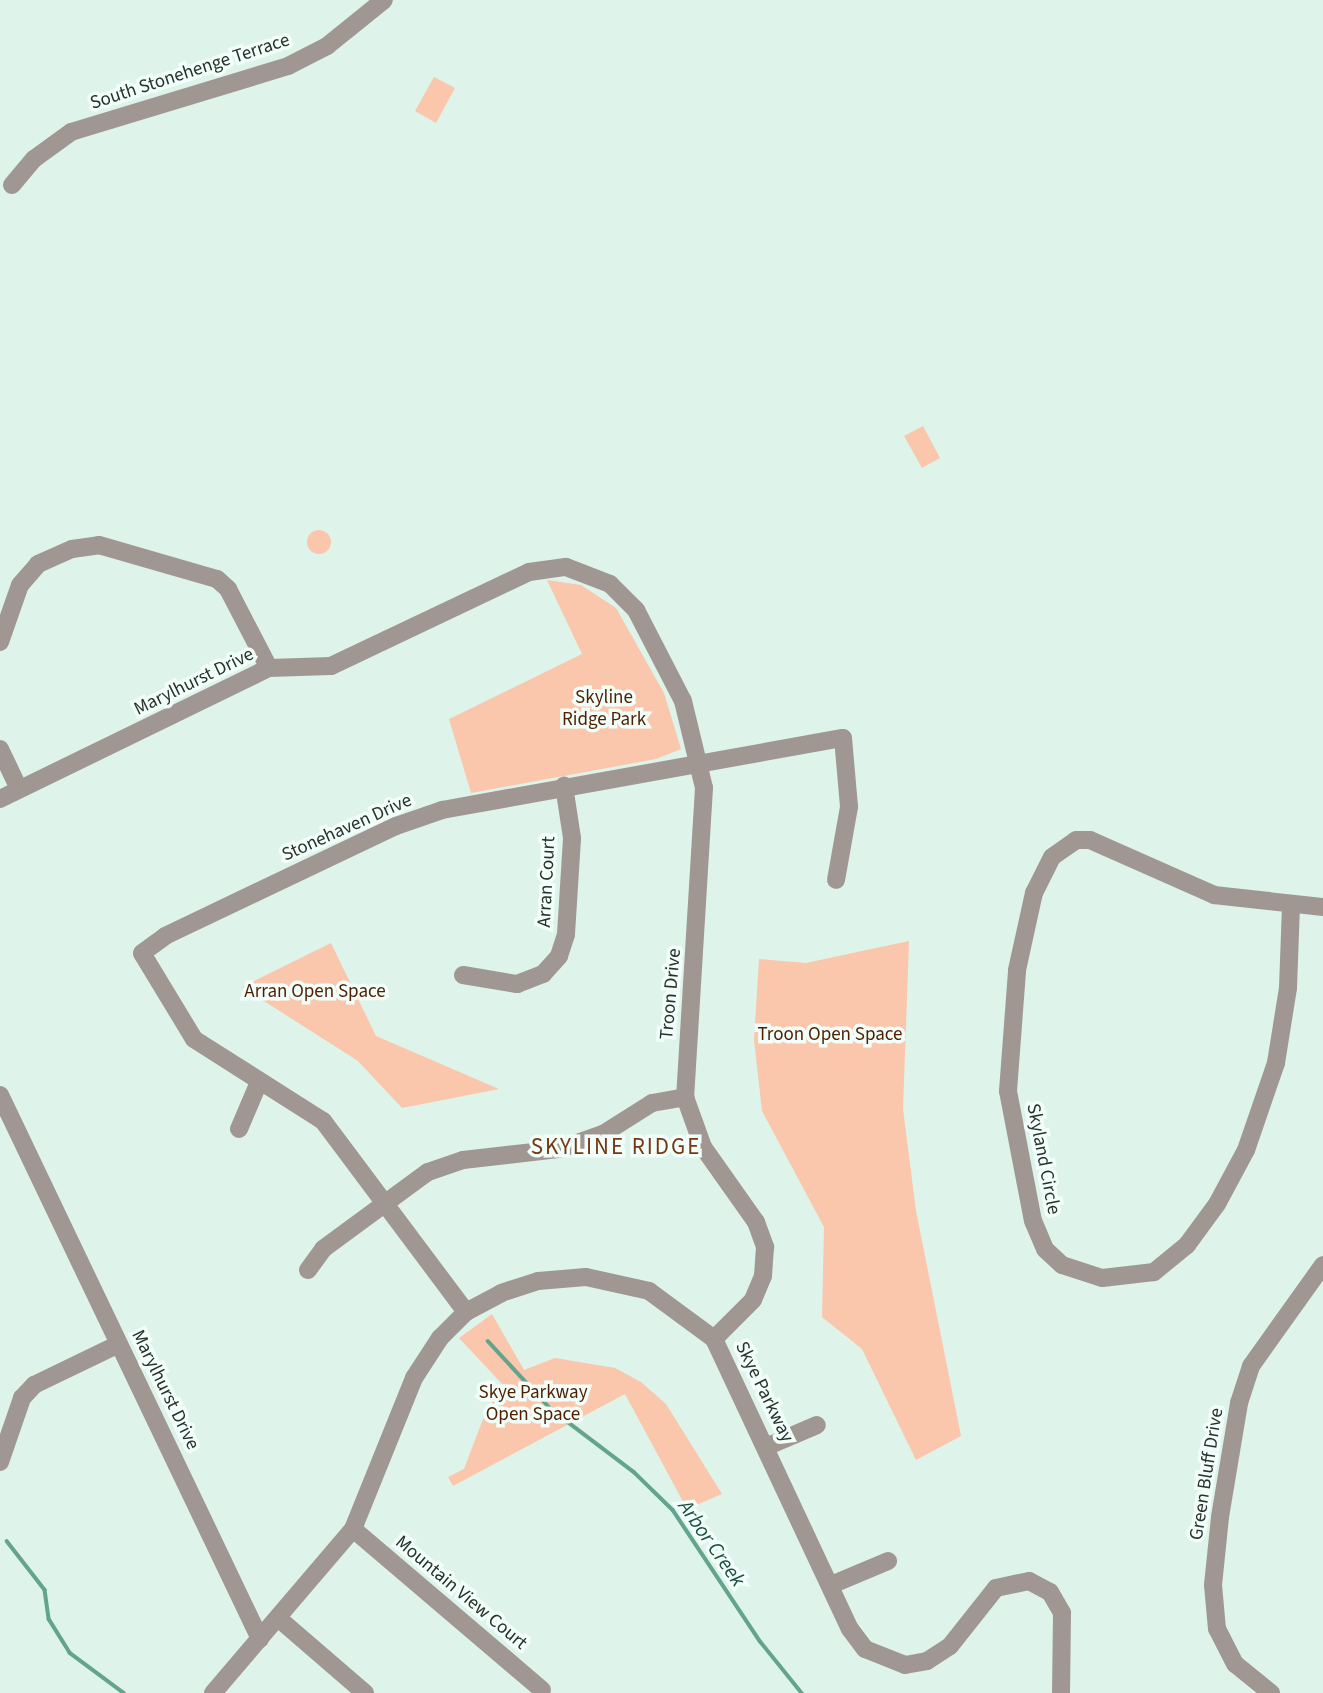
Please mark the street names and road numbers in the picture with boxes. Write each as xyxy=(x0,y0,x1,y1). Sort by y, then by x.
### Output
street label: South Stonehenge Terrace xyxy=(87,29,293,115)
street label: Marylhurst Drive xyxy=(130,643,258,721)
street label: Stonehaven Drive xyxy=(279,789,415,867)
street label: Arran Court xyxy=(533,836,561,928)
street label: Troon Drive xyxy=(656,947,686,1041)
street label: Skyland Circle xyxy=(1021,1102,1065,1216)
street label: Marylhurst Drive xyxy=(126,1326,204,1454)
street label: Skye Parkway xyxy=(730,1338,798,1446)
street label: Green Bluff Drive xyxy=(1185,1406,1229,1542)
street label: Mountain View Court xyxy=(390,1531,532,1655)

